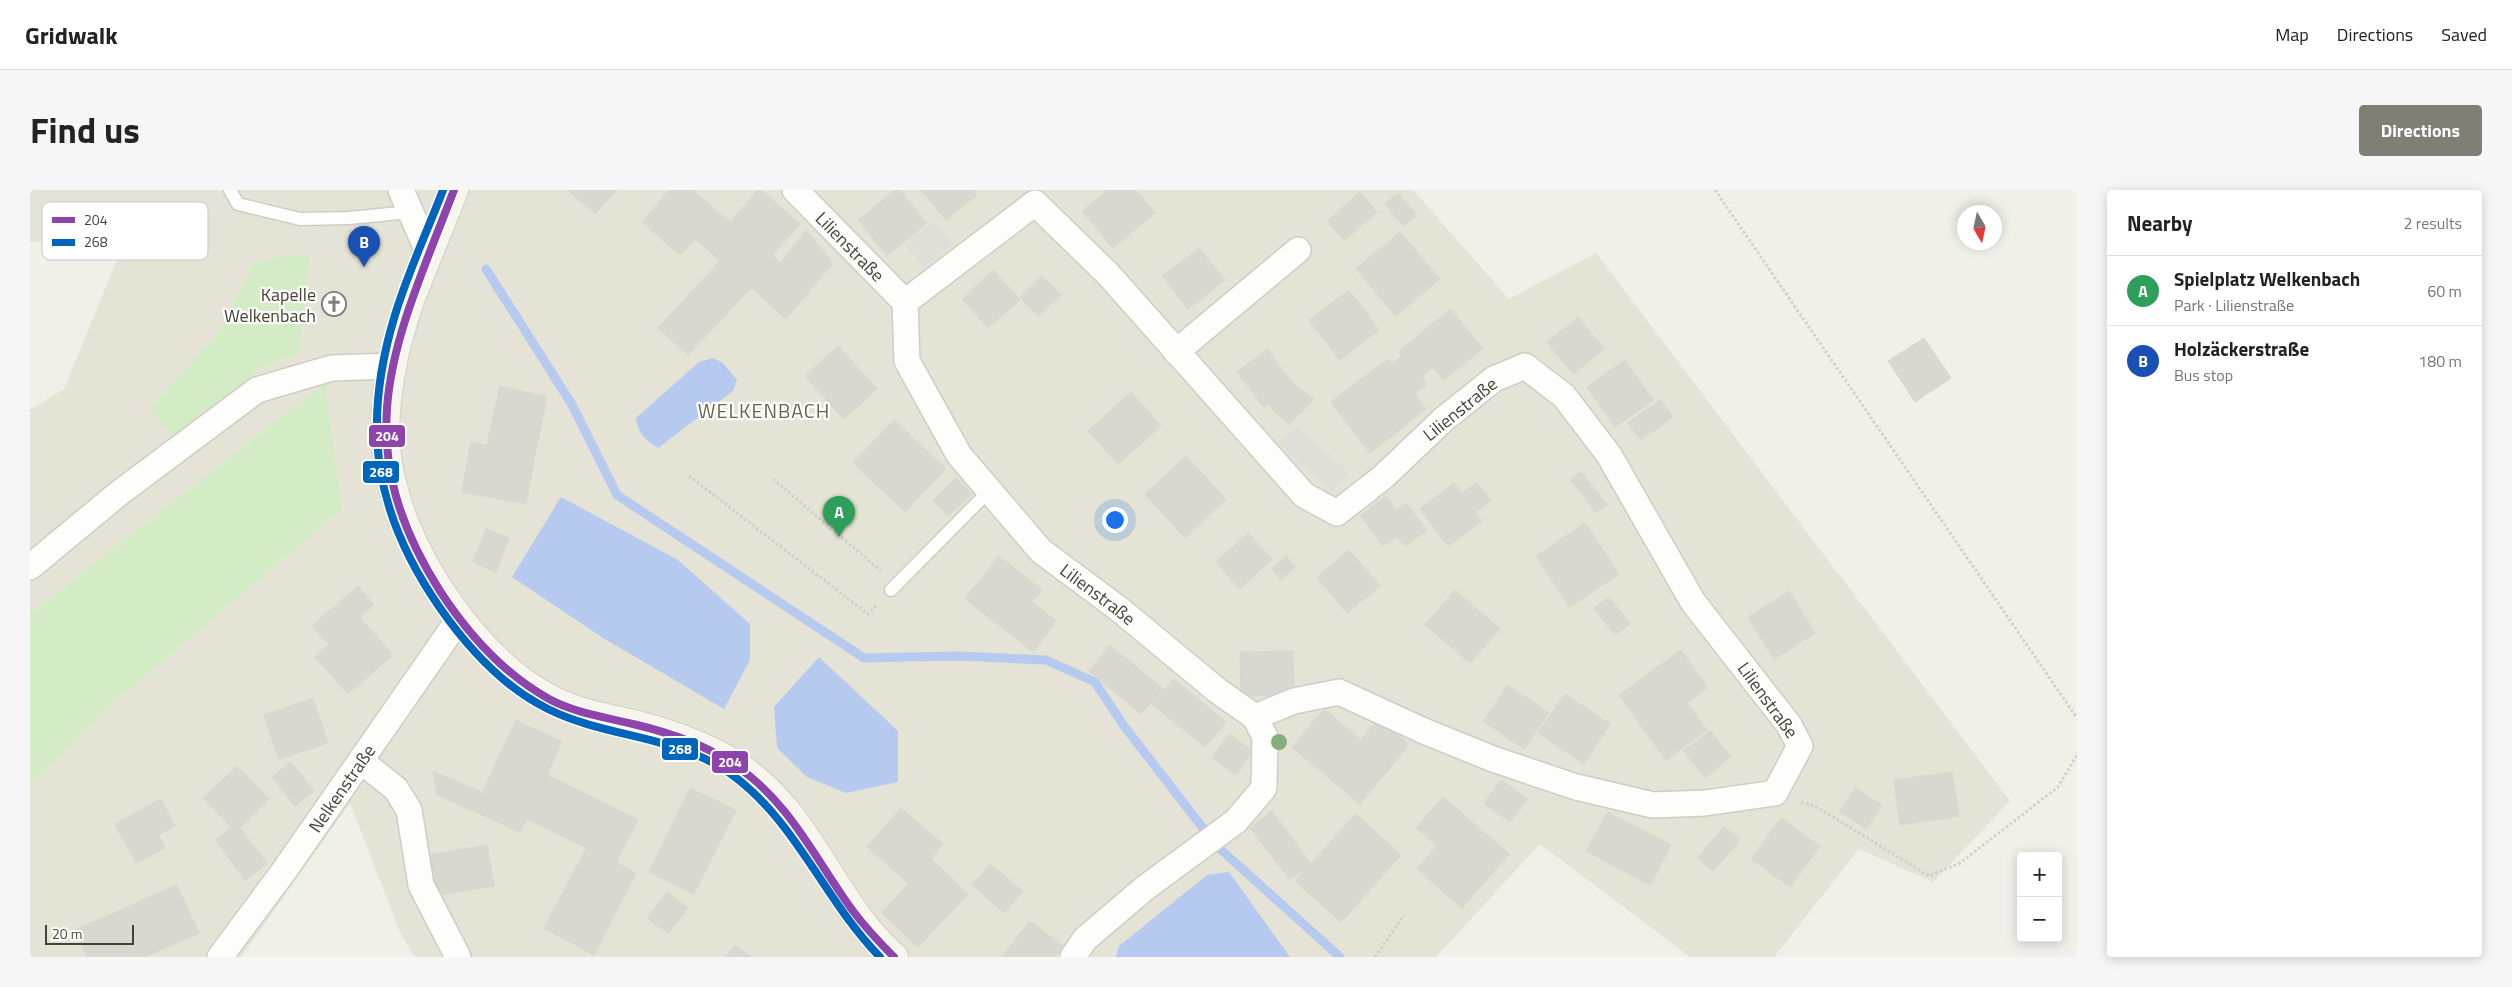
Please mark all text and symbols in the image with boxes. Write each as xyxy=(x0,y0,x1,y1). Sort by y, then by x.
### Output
text: Gridwalk xyxy=(25,17,118,53)
text: Map xyxy=(2275,21,2309,48)
text: Directions xyxy=(2337,21,2413,48)
text: Saved xyxy=(2441,21,2487,48)
text: Find us xyxy=(30,103,140,157)
button: Directions xyxy=(2359,105,2482,156)
legend xyxy=(42,202,208,260)
street label: Lilienstraße xyxy=(810,205,891,288)
north arrow xyxy=(1957,205,2002,250)
text: Nearby xyxy=(2127,207,2192,239)
text: 204 xyxy=(84,209,108,230)
text: 2 results xyxy=(2403,211,2462,235)
pin: B xyxy=(348,226,380,267)
text: 268 xyxy=(84,231,108,252)
text: Spielplatz Welkenbach xyxy=(2174,264,2360,293)
text: A xyxy=(2138,279,2148,303)
text: 60 m xyxy=(2427,279,2462,303)
place label: Kapelle Welkenbach xyxy=(224,281,316,329)
church icon: Kapelle Welkenbach xyxy=(321,291,347,317)
text: Park · Lilienstraße xyxy=(2174,293,2294,317)
text: Holzäckerstraße xyxy=(2174,334,2309,363)
text: B xyxy=(2138,349,2148,373)
text: 180 m xyxy=(2418,349,2462,373)
text: Bus stop xyxy=(2174,363,2233,387)
street label: Lilienstraße xyxy=(1417,371,1503,447)
district label: WELKENBACH xyxy=(698,395,830,426)
line badge: 204 xyxy=(368,424,406,448)
text: 204 xyxy=(375,425,399,446)
line badge: 268 xyxy=(362,460,400,484)
text: 268 xyxy=(369,461,393,482)
pin: A xyxy=(823,496,855,537)
your location xyxy=(1102,507,1128,533)
street label: Lilienstraße xyxy=(1055,556,1142,631)
street label: Lilienstraße xyxy=(1731,656,1805,744)
line badge: 268 xyxy=(661,737,699,761)
text: 268 xyxy=(668,738,692,759)
street label: Nelkenstraße xyxy=(301,739,382,838)
line badge: 204 xyxy=(711,750,749,774)
text: 204 xyxy=(718,751,742,772)
map controls xyxy=(2017,852,2062,942)
button: + xyxy=(2017,852,2062,897)
button: − xyxy=(2017,897,2062,942)
scale bar xyxy=(45,922,134,945)
text: 20 m xyxy=(52,923,82,944)

